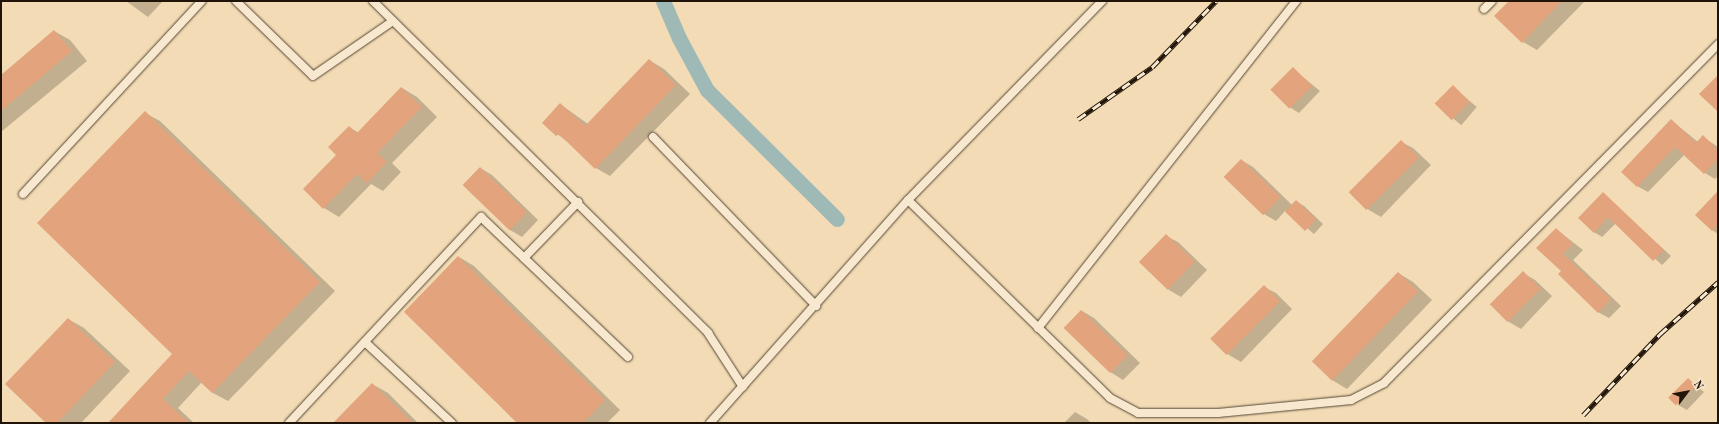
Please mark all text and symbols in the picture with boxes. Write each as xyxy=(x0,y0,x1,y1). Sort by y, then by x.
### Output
north arrow xyxy=(1667,372,1707,412)
text: N xyxy=(1691,379,1704,392)

